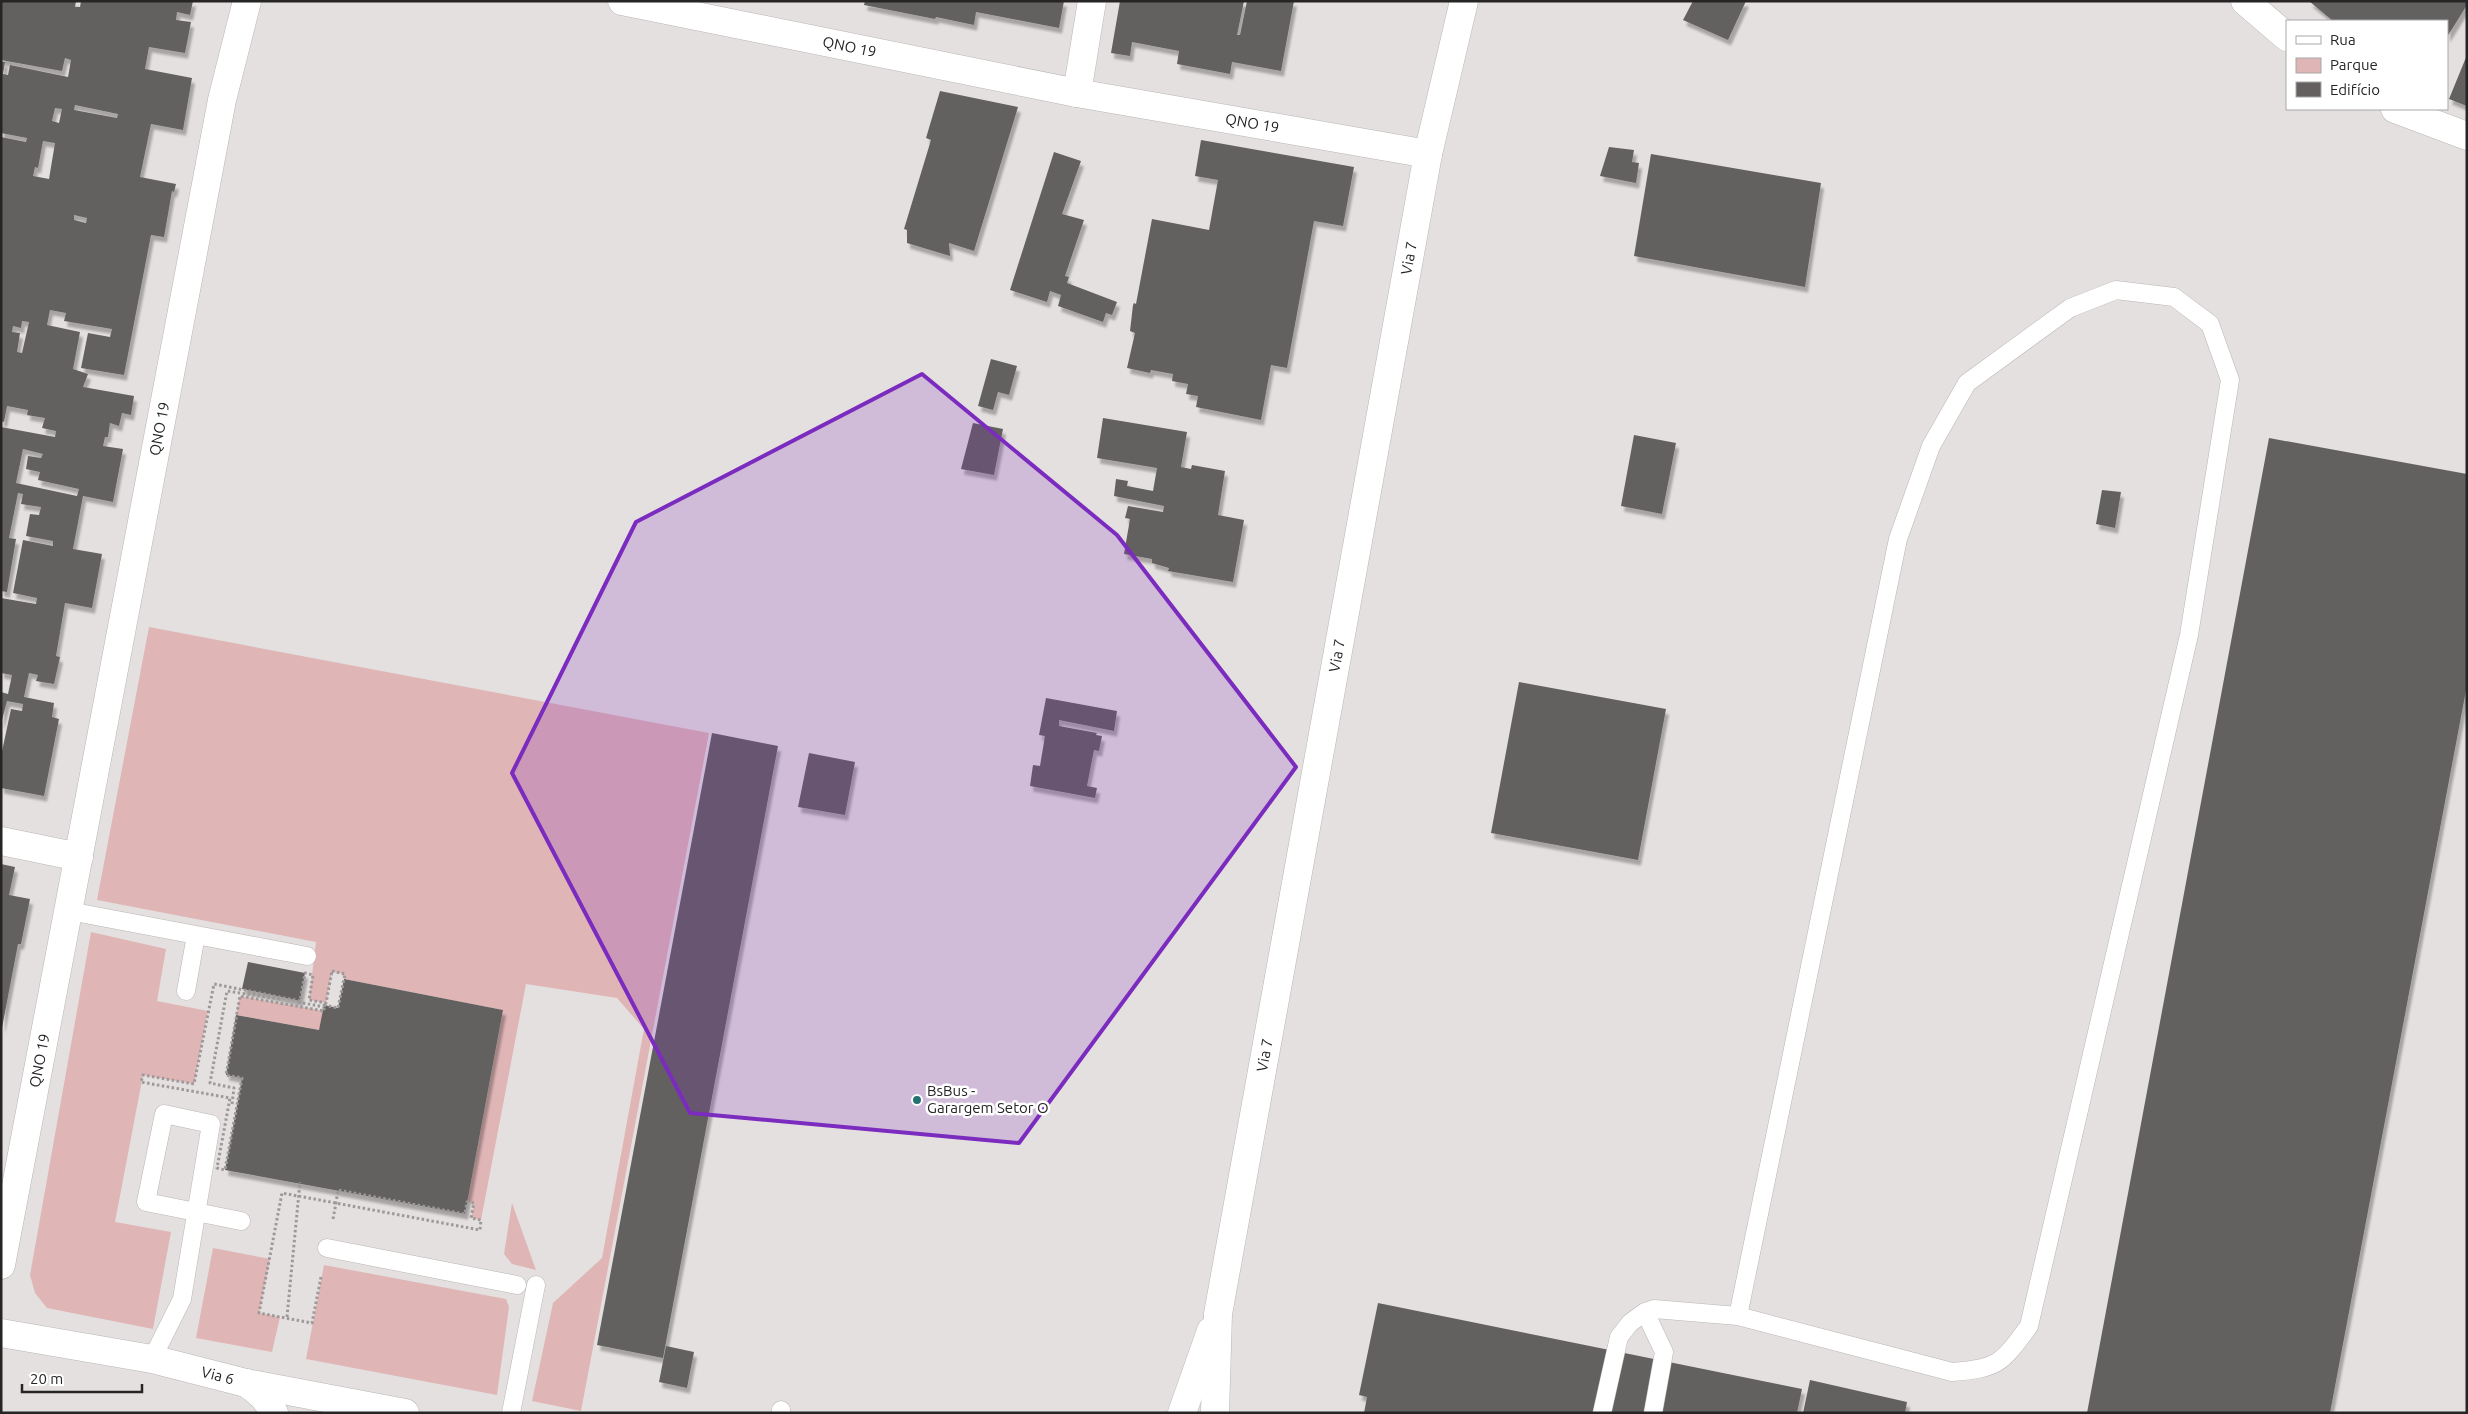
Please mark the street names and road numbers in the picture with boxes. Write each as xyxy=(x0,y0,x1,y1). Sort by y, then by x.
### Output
street label: QNO 19 xyxy=(821,33,878,60)
street label: QNO 19 xyxy=(1224,110,1280,136)
street label: Via 7 xyxy=(1397,240,1420,276)
street label: QNO 19 xyxy=(146,401,173,457)
street label: Via 7 xyxy=(1325,638,1348,674)
street label: QNO 19 xyxy=(26,1032,53,1089)
street label: Via 7 xyxy=(1253,1037,1276,1073)
street label: Via 6 xyxy=(200,1363,236,1388)

